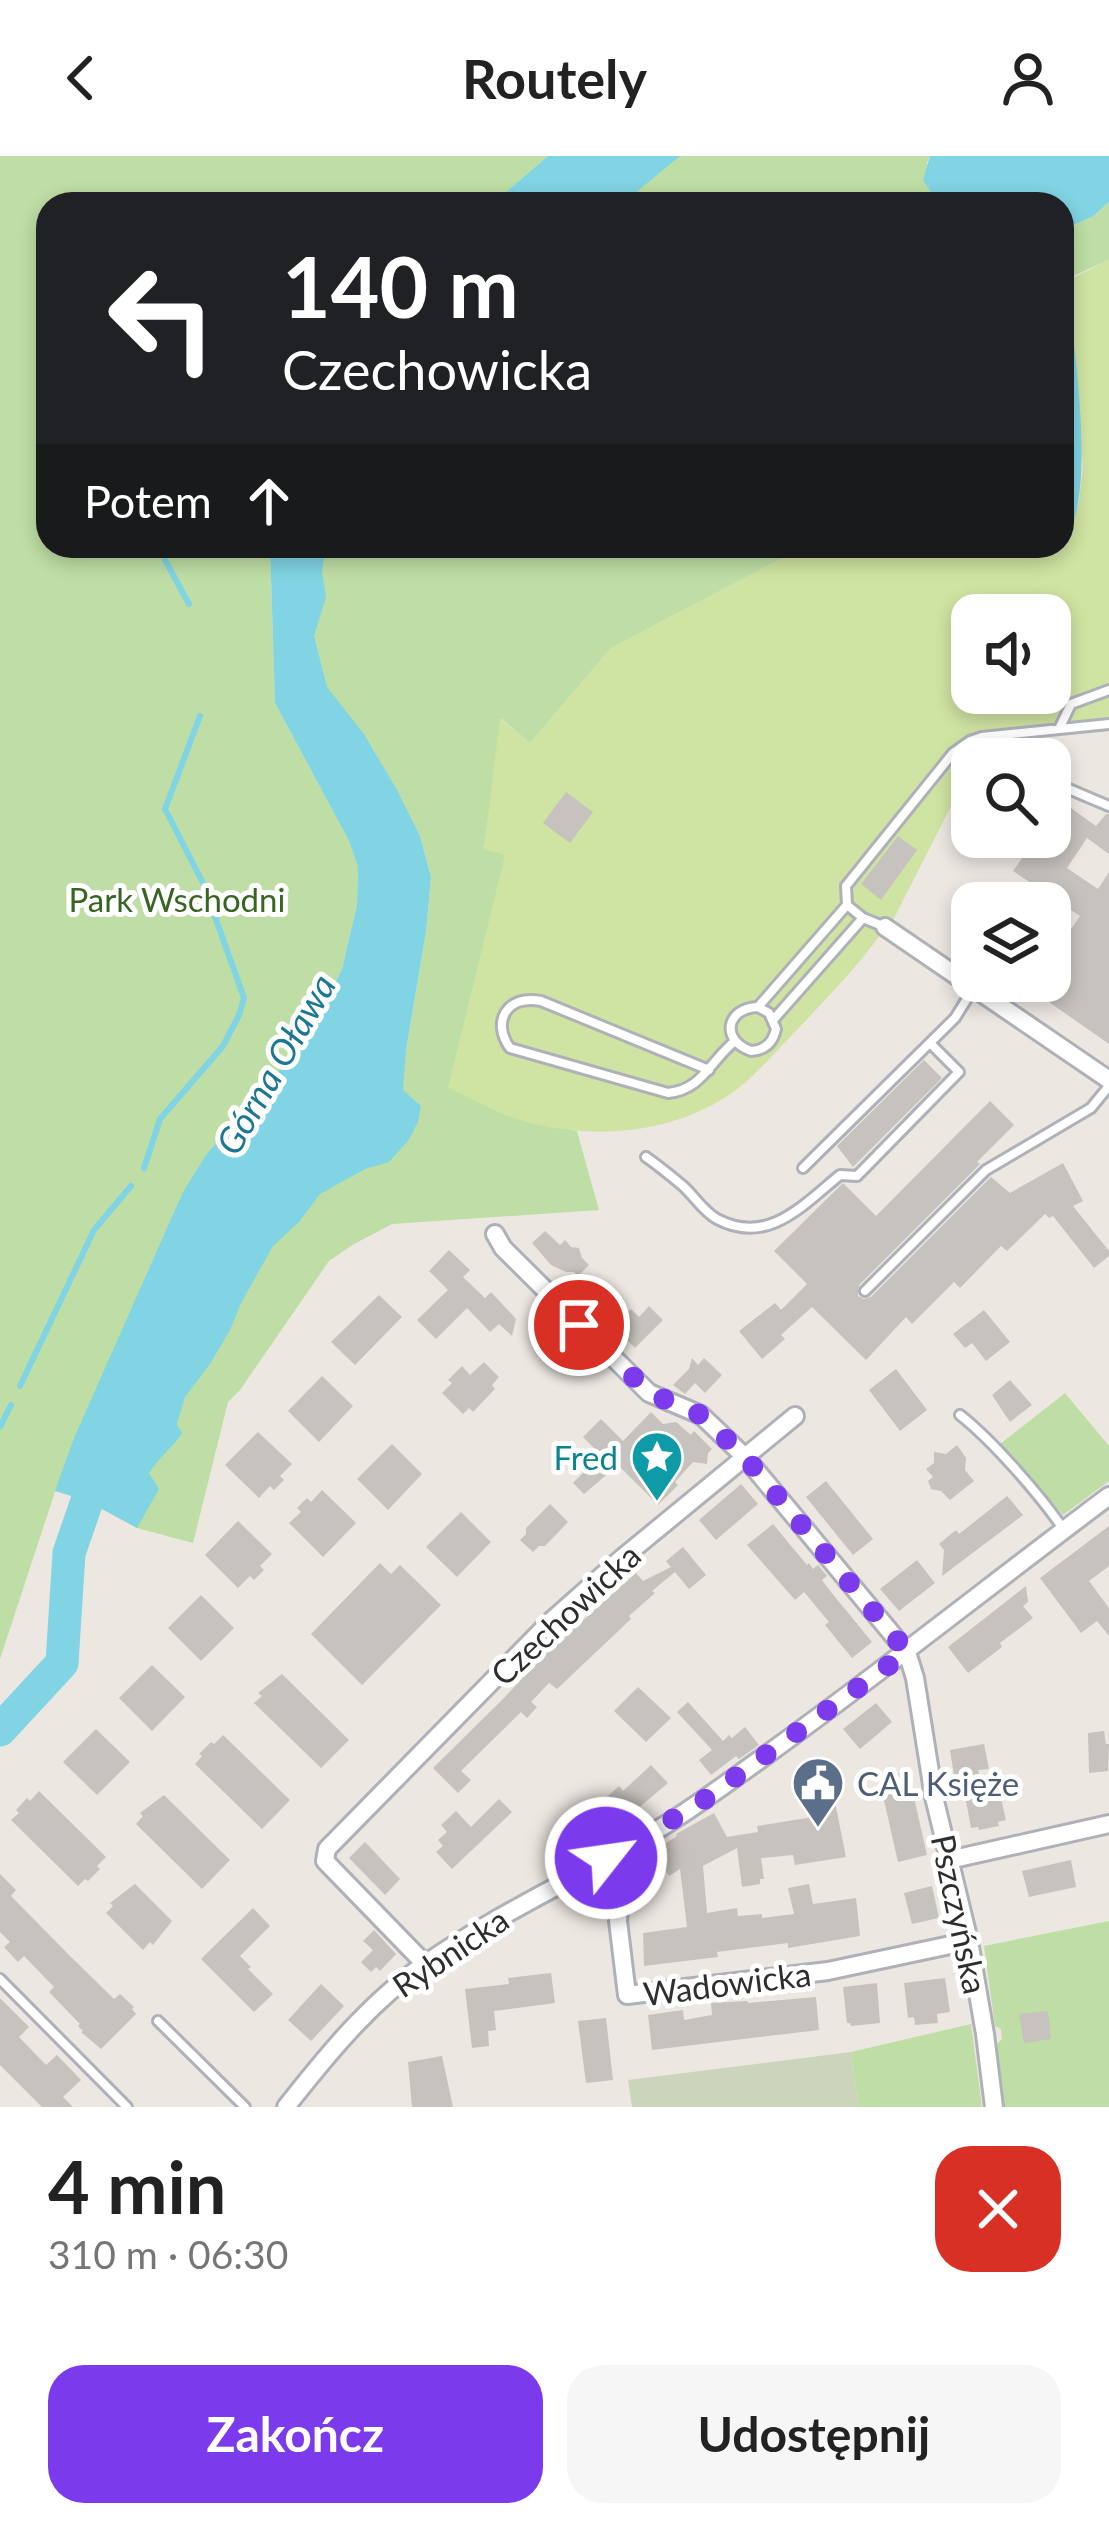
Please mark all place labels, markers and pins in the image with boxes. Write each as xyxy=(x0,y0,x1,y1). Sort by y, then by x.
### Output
pin xyxy=(528,1274,630,1376)
place icon: Fred xyxy=(629,1429,685,1503)
place label: Fred xyxy=(554,1437,618,1477)
public building icon: CAL Księże xyxy=(790,1755,846,1829)
place label: CAL Księże xyxy=(857,1763,1019,1803)

